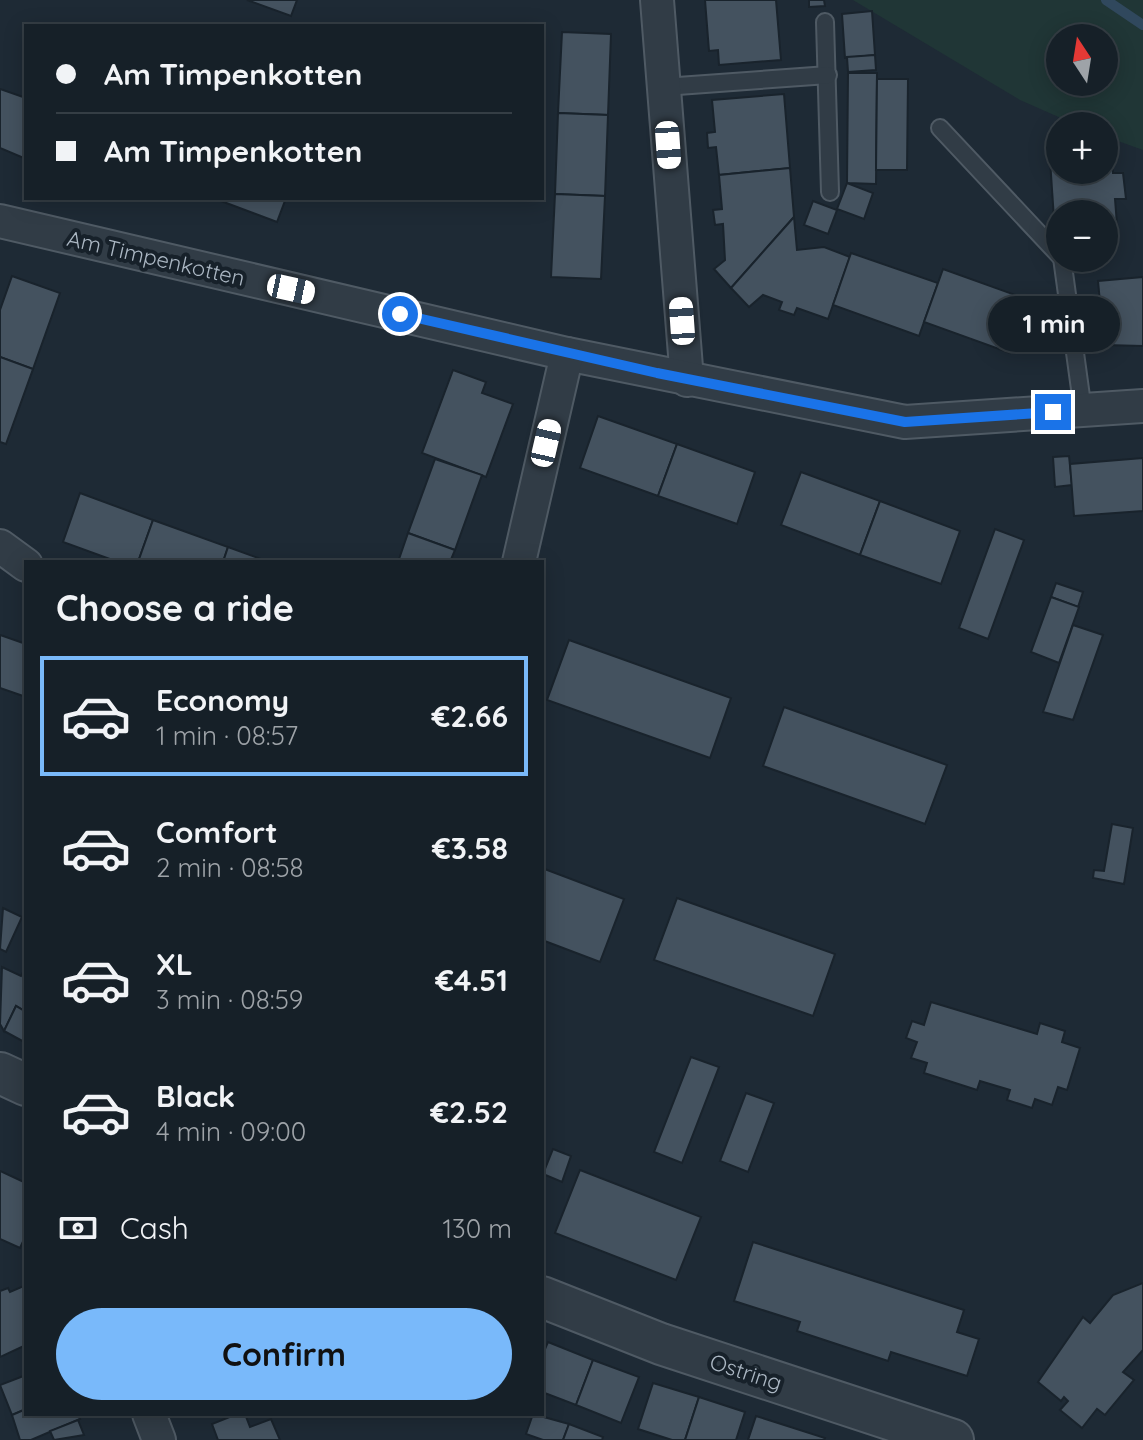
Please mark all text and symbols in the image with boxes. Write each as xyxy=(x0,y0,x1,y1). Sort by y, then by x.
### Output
north arrow xyxy=(1046,24,1118,96)
map controls xyxy=(1046,24,1118,272)
text: Am Timpenkotten xyxy=(104,55,362,93)
button: + xyxy=(1046,112,1118,184)
car xyxy=(654,120,682,170)
text: Am Timpenkotten xyxy=(104,132,362,170)
button: − xyxy=(1046,200,1118,272)
street label: Am Timpenkotten xyxy=(64,224,248,292)
car xyxy=(265,272,317,306)
route start xyxy=(382,296,418,332)
car xyxy=(668,296,696,346)
callout: 1 min xyxy=(987,296,1119,352)
text: 1 min xyxy=(1023,307,1086,340)
route end xyxy=(1035,394,1071,430)
car xyxy=(529,417,563,469)
text: Choose a ride xyxy=(56,585,294,630)
icon: car xyxy=(60,680,132,752)
text: Economy xyxy=(156,681,289,719)
text: €2.66 xyxy=(431,697,508,735)
text: 1 min · 08:57 xyxy=(156,719,298,752)
icon: car xyxy=(60,812,132,884)
text: Comfort xyxy=(156,813,277,851)
text: €3.58 xyxy=(432,829,508,867)
text: 2 min · 08:58 xyxy=(156,851,304,884)
icon: car xyxy=(60,944,132,1016)
text: XL xyxy=(156,945,193,983)
text: €4.51 xyxy=(435,961,508,999)
text: 3 min · 08:59 xyxy=(156,983,303,1016)
icon: car xyxy=(60,1076,132,1148)
text: Black xyxy=(156,1077,235,1115)
text: €2.52 xyxy=(430,1093,508,1131)
text: 4 min · 09:00 xyxy=(156,1115,306,1148)
icon: cash xyxy=(56,1206,100,1250)
text: Cash xyxy=(120,1209,189,1247)
text: 130 m xyxy=(442,1212,512,1245)
button: Confirm xyxy=(56,1308,512,1400)
street label: Ostring xyxy=(706,1347,786,1397)

